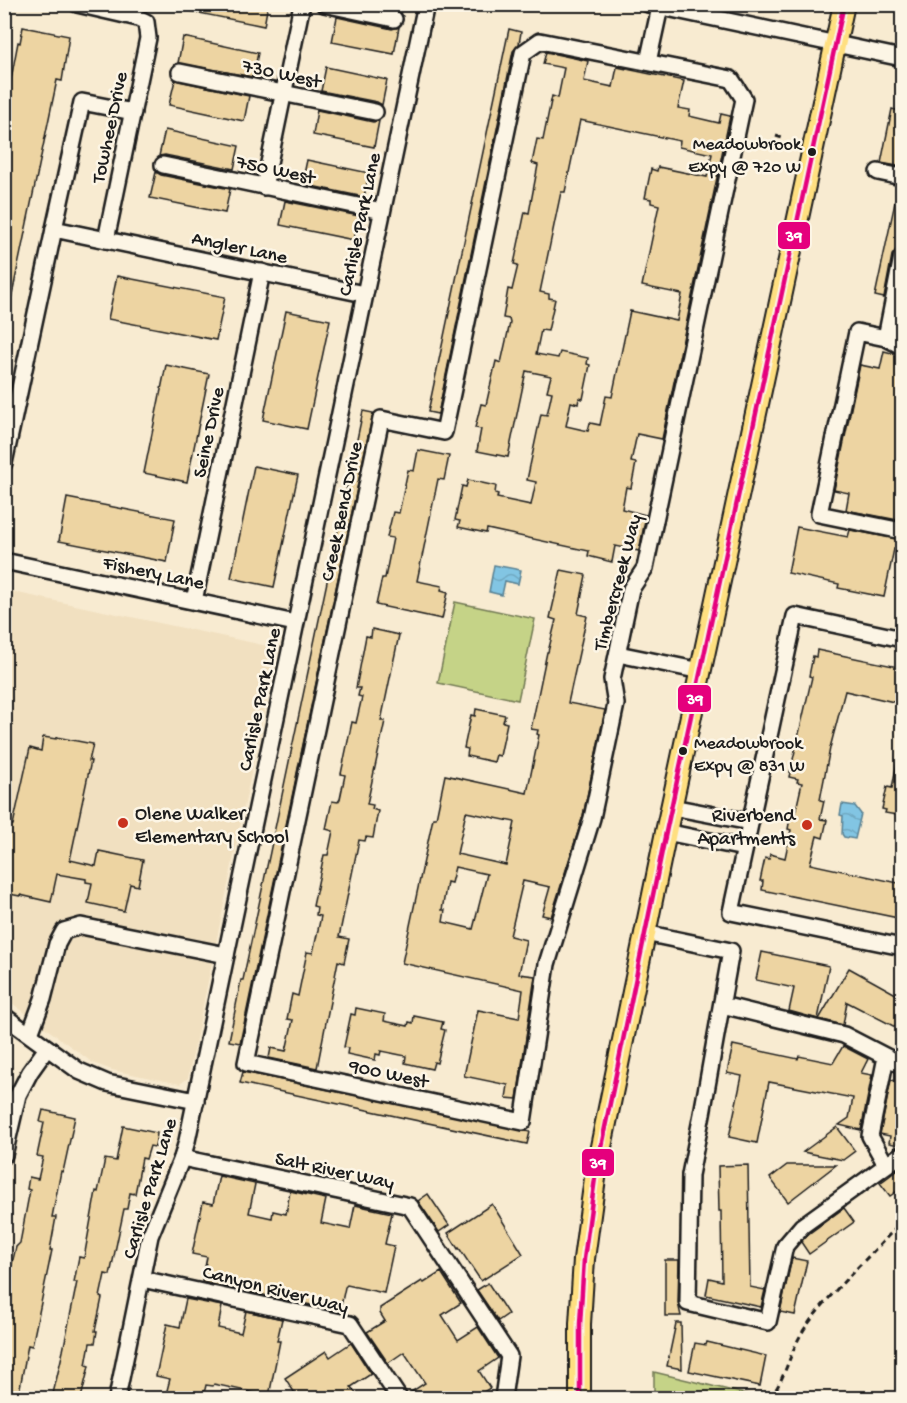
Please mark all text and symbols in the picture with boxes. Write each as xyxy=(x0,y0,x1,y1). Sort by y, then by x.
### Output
street label: 730 West xyxy=(239,56,324,95)
street label: Towhee Drive xyxy=(88,69,135,187)
place label: Meadowbrook Expy @ 720 W xyxy=(688,135,803,179)
marker: Meadowbrook Expy @ 720 W xyxy=(806,146,818,158)
street label: Carlisle Park Lane xyxy=(335,150,388,298)
street label: 750 West xyxy=(233,152,319,191)
line badge: 39 xyxy=(777,221,811,250)
street label: Angler Lane xyxy=(189,228,290,271)
text: 39 xyxy=(785,229,802,248)
street label: Seine Drive xyxy=(190,385,231,480)
street label: Creek Bend Drive xyxy=(317,439,370,584)
street label: Timbercreek Way xyxy=(590,512,649,655)
street label: Fishery Lane xyxy=(100,552,207,597)
street label: Carlisle Park Lane xyxy=(235,625,288,773)
line badge: 39 xyxy=(677,684,712,713)
text: 39 xyxy=(686,692,703,711)
place label: Meadowbrook Expy @ 831 W xyxy=(694,734,805,778)
marker: Meadowbrook Expy @ 831 W xyxy=(677,745,689,757)
place label: Olene Walker Elementary School xyxy=(135,804,289,850)
place label: Riverbend Apartments xyxy=(697,806,797,852)
marker: Olene Walker Elementary School xyxy=(116,816,130,830)
marker: Riverbend Apartments xyxy=(800,818,814,832)
street label: 900 West xyxy=(346,1056,432,1095)
street label: Carlisle Park Lane xyxy=(119,1115,184,1262)
line badge: 39 xyxy=(581,1148,615,1177)
street label: Salt River Way xyxy=(273,1149,396,1196)
text: 39 xyxy=(589,1156,606,1175)
street label: Canyon River Way xyxy=(200,1262,351,1321)

